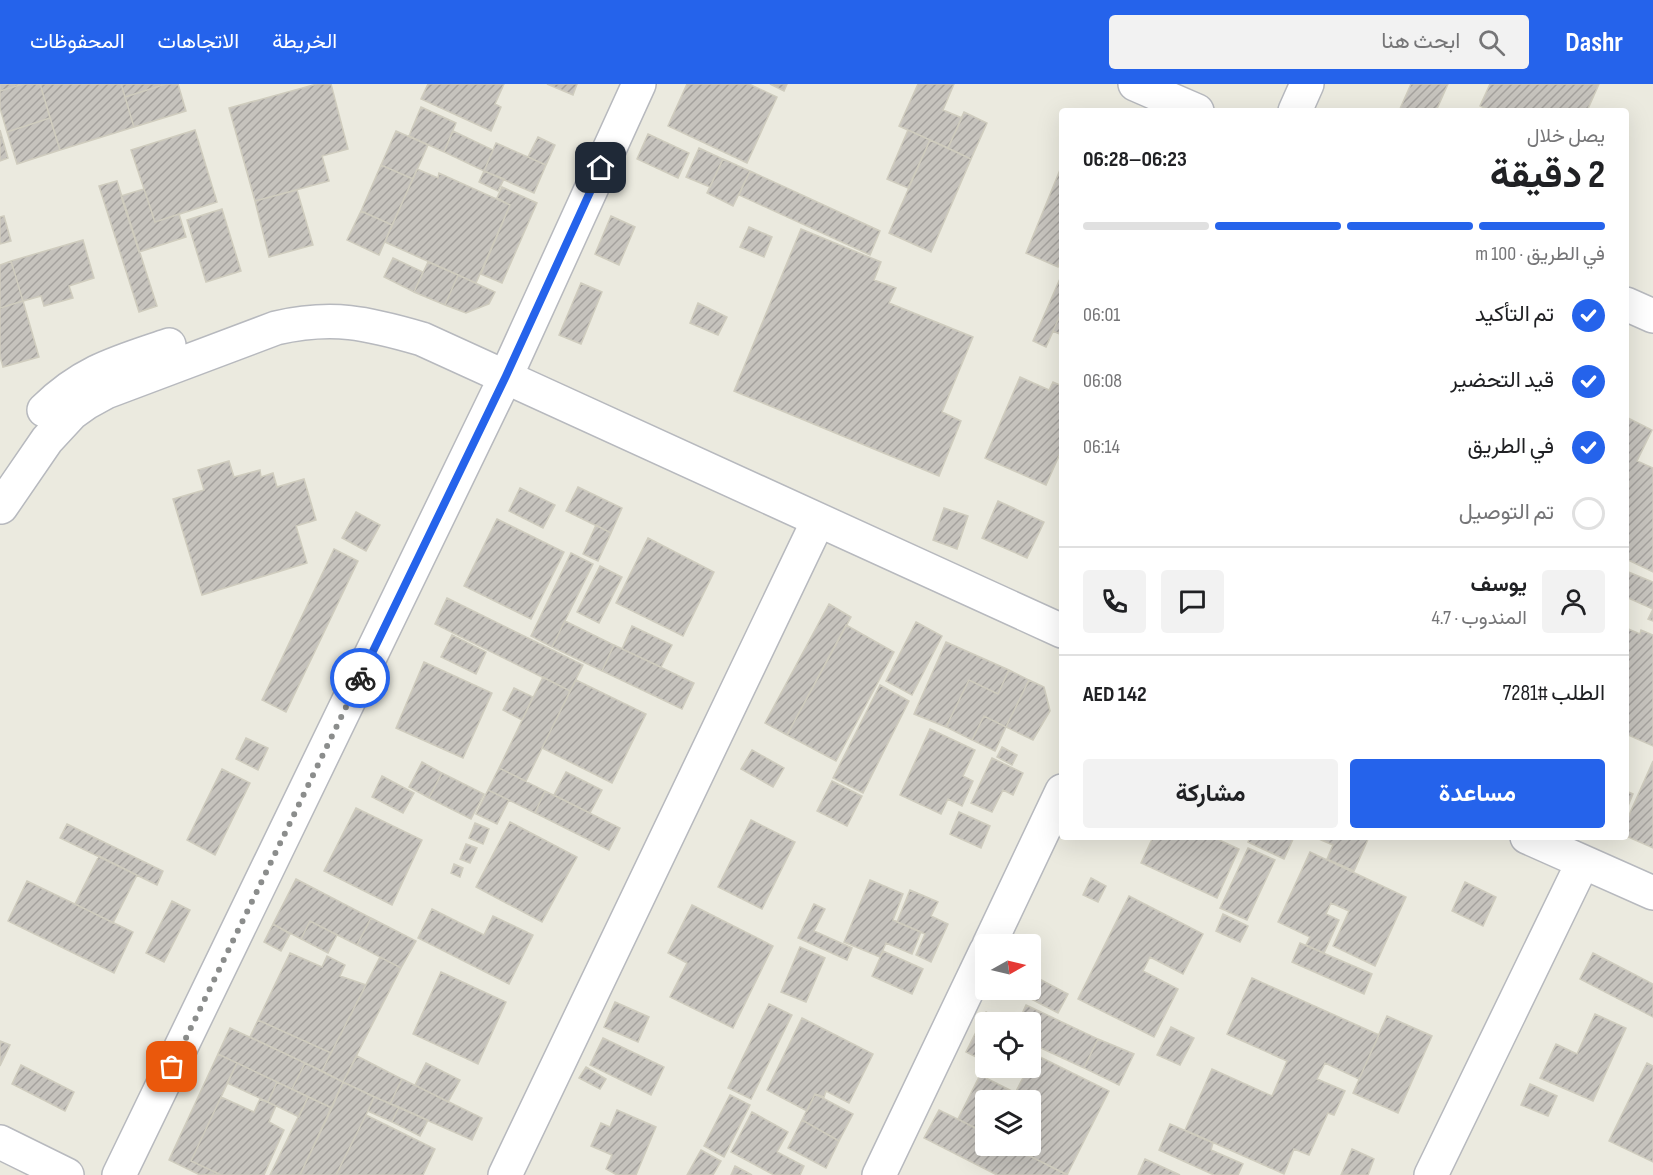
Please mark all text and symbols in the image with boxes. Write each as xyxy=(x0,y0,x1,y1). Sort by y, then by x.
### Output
search box xyxy=(1109,15,1529,69)
icon: search xyxy=(1475,26,1508,59)
text: Dashr xyxy=(1565,26,1623,59)
text: ابحث هنا xyxy=(1381,28,1460,55)
text: المحفوظات xyxy=(30,29,125,54)
text: الاتجاهات xyxy=(158,29,239,54)
text: الخريطة xyxy=(272,29,337,54)
text: يصل خلال xyxy=(1527,124,1605,148)
pin xyxy=(575,142,626,193)
text: 06:23–06:28 xyxy=(1083,146,1187,173)
icon: home xyxy=(584,151,617,184)
text: 2 دقيقة xyxy=(1490,152,1605,199)
text: في الطريق · 100 m xyxy=(1475,242,1605,266)
icon: check xyxy=(1572,299,1605,332)
text: تم التأكيد xyxy=(1475,301,1554,328)
text: 06:01 xyxy=(1083,303,1120,327)
icon: check xyxy=(1572,365,1605,398)
text: قيد التحضير xyxy=(1450,367,1554,394)
text: 06:08 xyxy=(1083,369,1122,393)
icon: check xyxy=(1572,431,1605,464)
text: في الطريق xyxy=(1468,433,1554,460)
text: 06:14 xyxy=(1083,435,1120,459)
text: تم التوصيل xyxy=(1459,499,1554,526)
button: phone xyxy=(1083,570,1146,633)
button: chat xyxy=(1161,570,1224,633)
button: person xyxy=(1542,570,1605,633)
text: يوسف xyxy=(1471,571,1527,598)
text: المندوب · 4.7 xyxy=(1432,606,1527,630)
courier xyxy=(330,648,390,708)
icon: bike xyxy=(344,662,377,695)
text: الطلب #7281 xyxy=(1503,680,1605,707)
text: AED 142 xyxy=(1083,681,1147,708)
button: مشاركة xyxy=(1083,759,1338,828)
button: مساعدة xyxy=(1350,759,1605,828)
north arrow xyxy=(975,934,1041,1000)
map controls xyxy=(975,934,1041,1156)
button: locate xyxy=(975,1012,1041,1078)
pin xyxy=(146,1041,197,1092)
icon: bag xyxy=(155,1050,188,1083)
button: layers xyxy=(975,1090,1041,1156)

